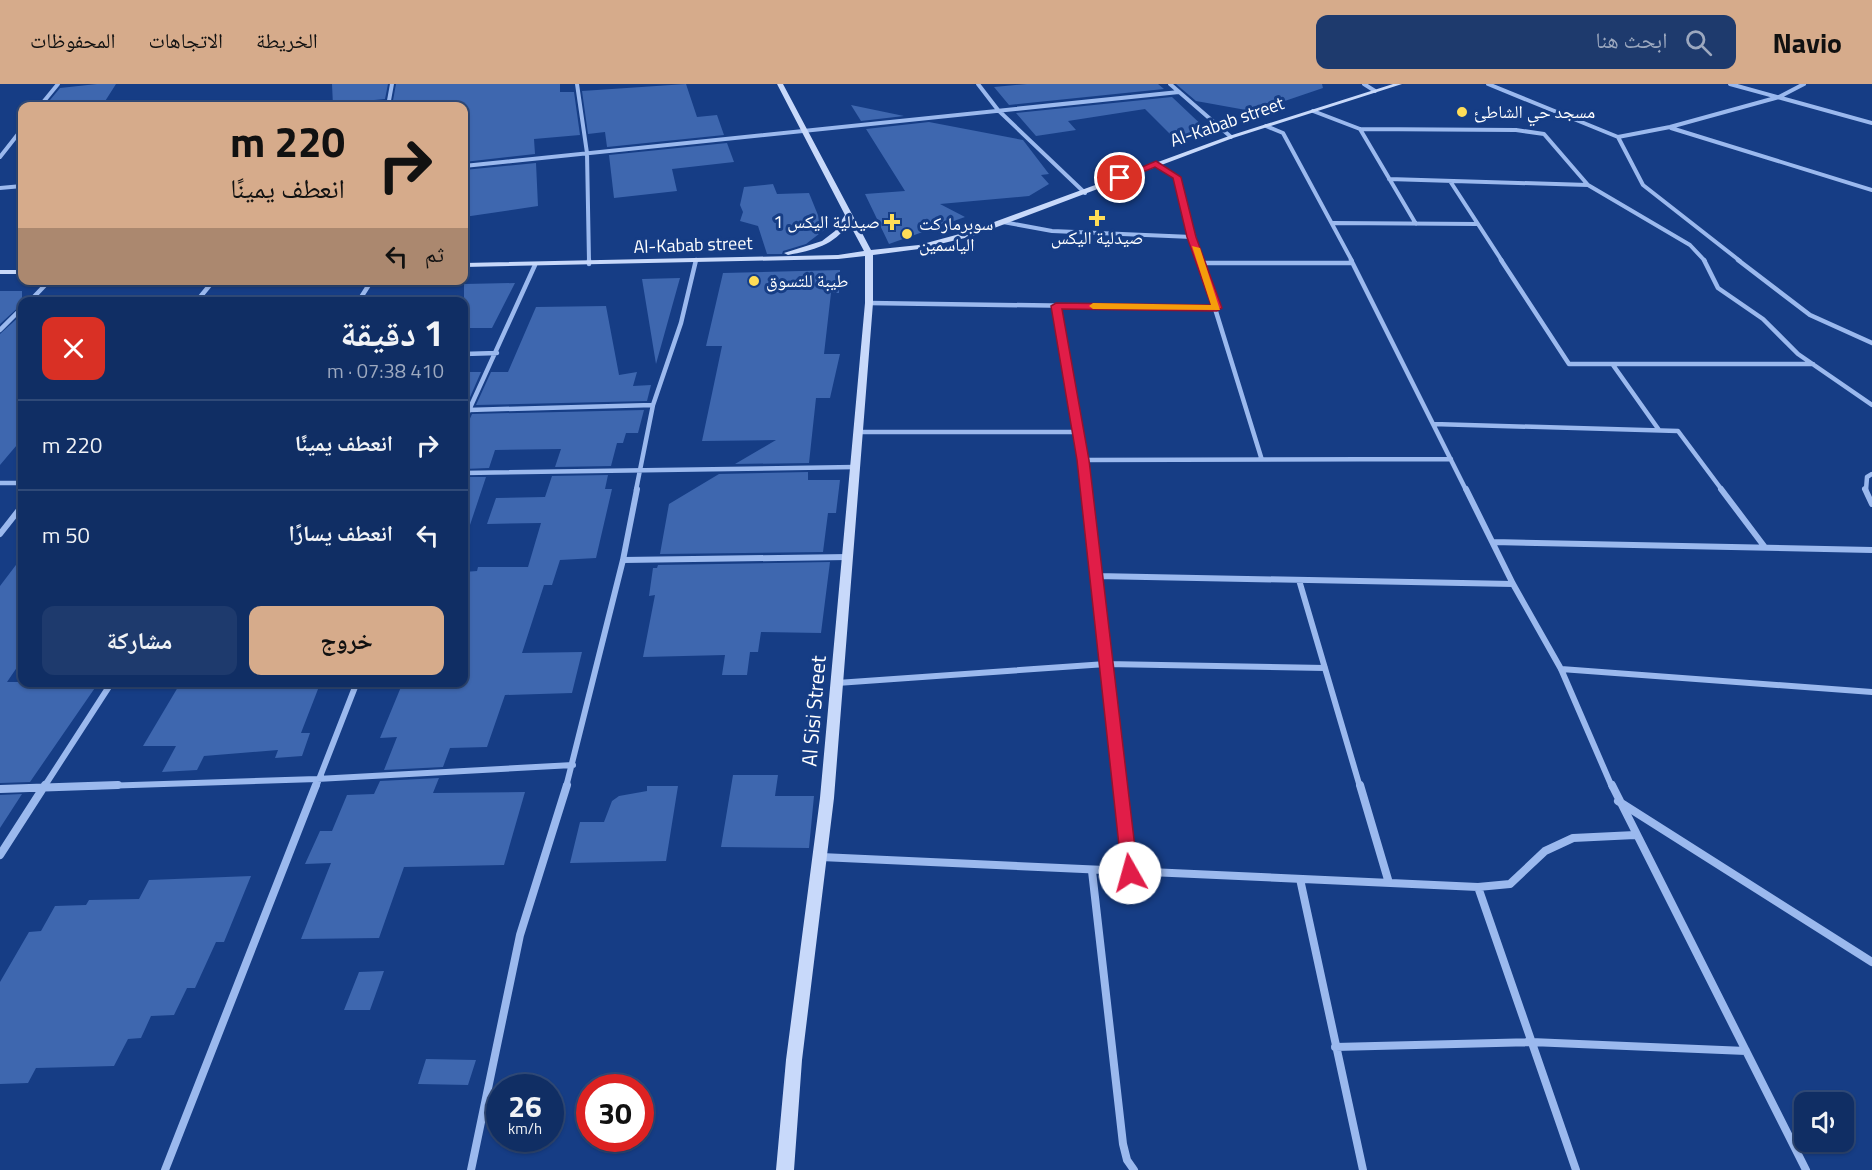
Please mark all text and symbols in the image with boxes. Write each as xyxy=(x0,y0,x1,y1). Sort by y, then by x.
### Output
search box xyxy=(1316,15,1736,69)
text: Navio xyxy=(1772,21,1842,64)
text: ابحث هنا xyxy=(1595,23,1667,57)
text: المحفوظات xyxy=(30,24,115,56)
text: الاتجاهات xyxy=(148,24,223,56)
text: الخريطة xyxy=(256,24,318,56)
icon: search xyxy=(1682,26,1715,59)
street label: Al-Kabab street xyxy=(1166,89,1288,154)
place label: مسجد حي الشاطئ xyxy=(1474,98,1595,127)
marker: مسجد حي الشاطئ xyxy=(1455,105,1469,119)
text: 220 m xyxy=(230,109,345,173)
icon: right xyxy=(366,126,444,204)
pin xyxy=(1094,152,1145,203)
icon: arrive xyxy=(1103,161,1136,194)
text: انعطف يمينًا xyxy=(230,167,345,208)
place label: صيدلية اليكس 1 xyxy=(773,208,880,235)
place label: سوبرماركت الياسمين xyxy=(919,210,993,258)
marker: صيدلية اليكس xyxy=(1090,211,1104,225)
marker: صيدلية اليكس 1 xyxy=(885,215,899,229)
place label: صيدلية اليكس xyxy=(1051,224,1143,251)
marker: سوبرماركت الياسمين xyxy=(900,227,914,241)
street label: Al-Kabab street xyxy=(633,229,754,260)
text: ثم xyxy=(425,237,444,271)
icon: left xyxy=(380,240,413,273)
place label: طيبة للتسوق xyxy=(766,267,848,294)
marker: طيبة للتسوق xyxy=(747,274,761,288)
text: 1 دقيقة xyxy=(340,305,444,360)
button: close xyxy=(42,317,105,380)
text: 410 m · 07:38 xyxy=(327,355,444,386)
text: انعطف يمينًا xyxy=(295,426,393,460)
text: 220 m xyxy=(42,428,102,462)
icon: right xyxy=(411,429,444,462)
text: انعطف يسارًا xyxy=(288,516,393,550)
text: 50 m xyxy=(42,518,90,552)
icon: left xyxy=(411,519,444,552)
button: مشاركة xyxy=(42,606,237,675)
button: خروج xyxy=(249,606,444,675)
street label: Al Sisi Street xyxy=(792,654,834,768)
position arrow xyxy=(1098,841,1162,905)
speed limit sign: 30 xyxy=(576,1074,654,1152)
text: 26 xyxy=(508,1083,542,1129)
map controls xyxy=(1794,1092,1854,1152)
button: sound xyxy=(1794,1092,1854,1152)
text: km/h xyxy=(508,1117,542,1140)

